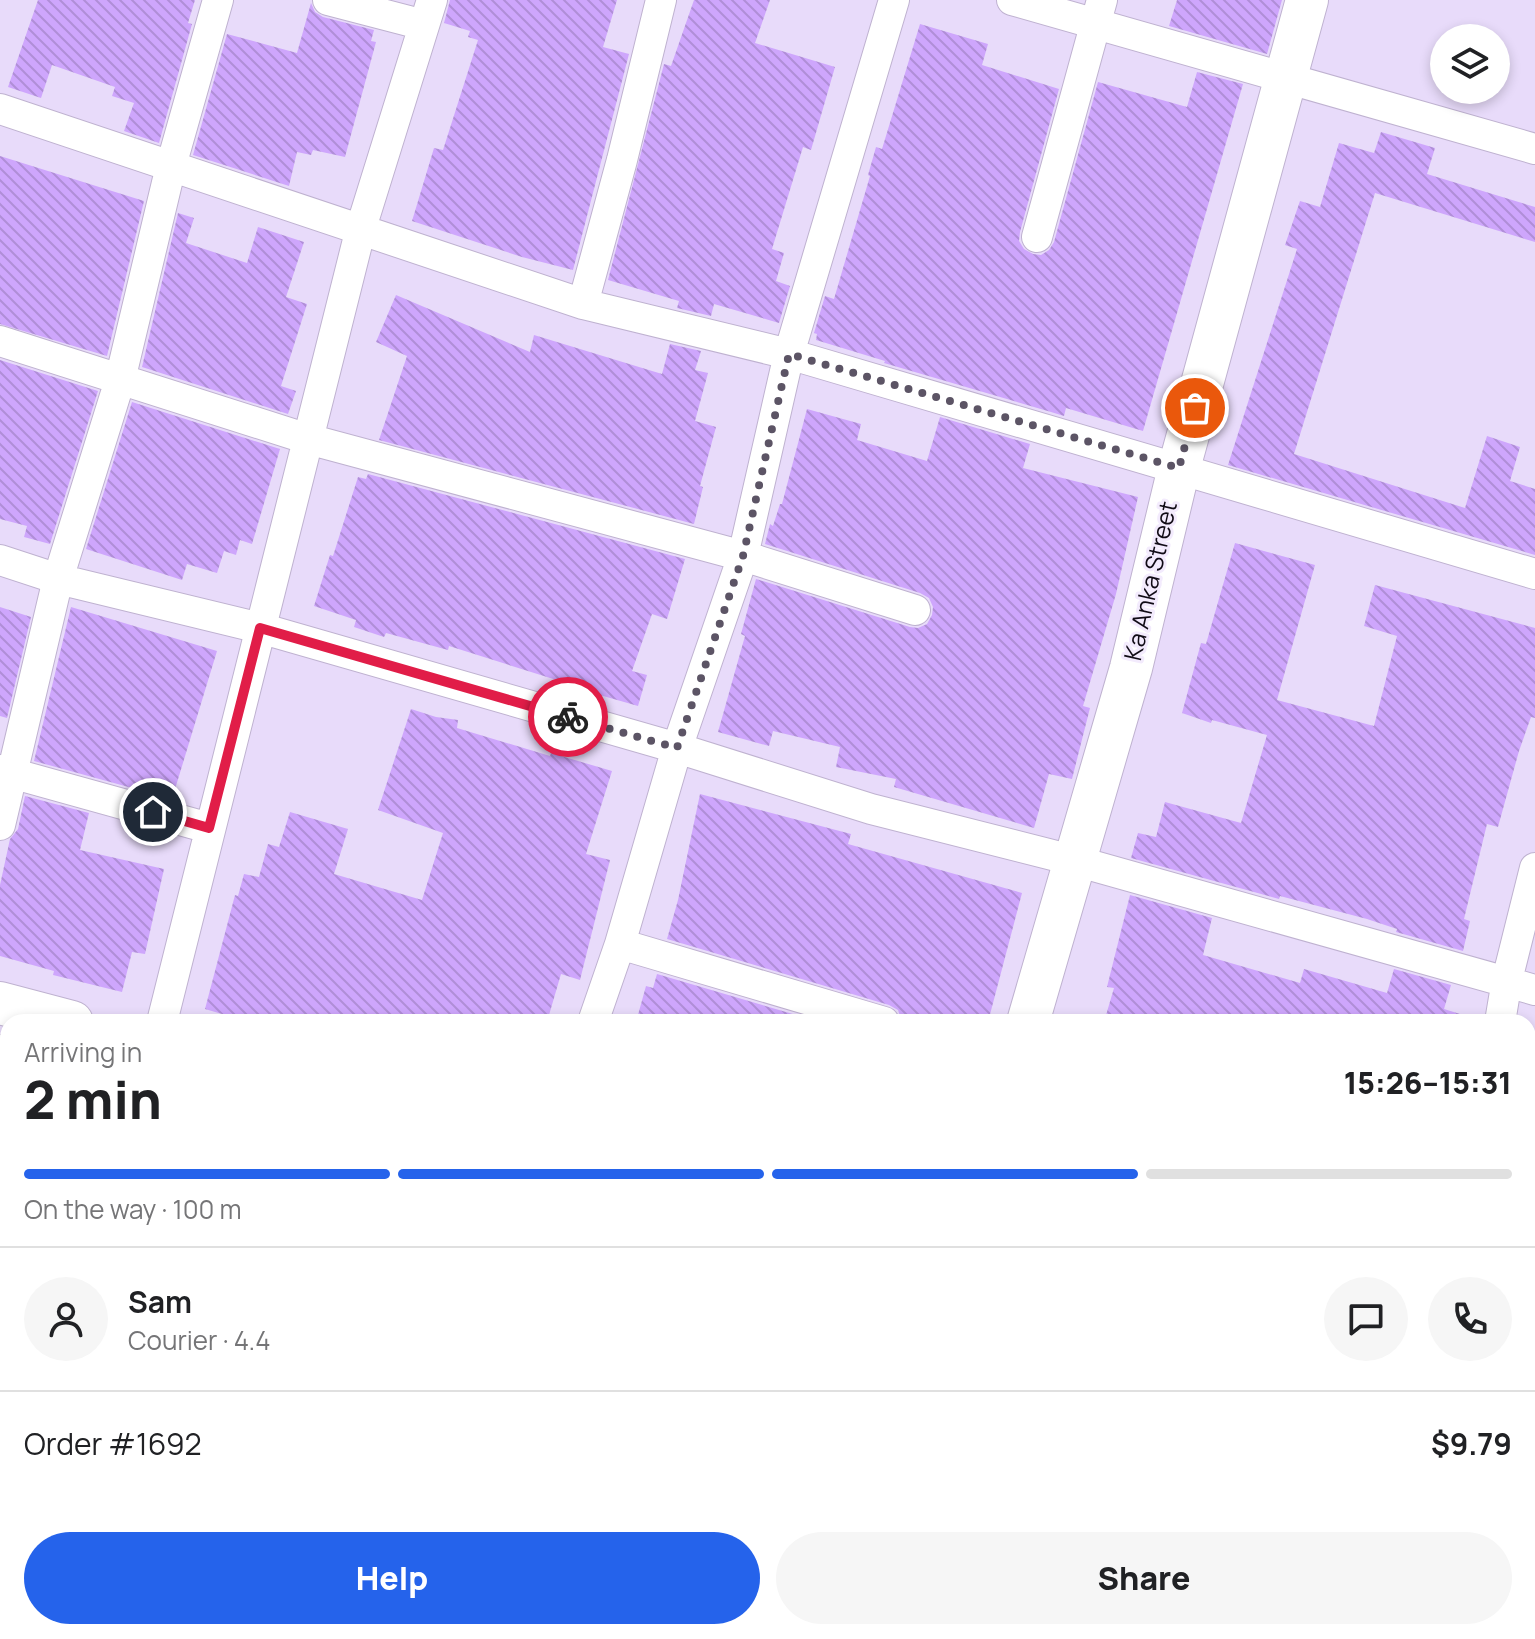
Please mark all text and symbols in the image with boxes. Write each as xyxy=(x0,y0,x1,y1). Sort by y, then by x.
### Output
map controls xyxy=(1430,24,1510,104)
button: layers xyxy=(1430,24,1510,104)
pin xyxy=(1161,374,1229,442)
icon: bag xyxy=(1173,386,1217,430)
street label: Ka Anka Street xyxy=(1115,498,1184,663)
courier xyxy=(528,677,608,757)
icon: bike xyxy=(546,695,590,739)
pin xyxy=(119,778,187,846)
icon: home xyxy=(131,790,175,834)
text: Arriving in xyxy=(24,1034,142,1070)
text: 15:26–15:31 xyxy=(1344,1062,1512,1103)
text: 2 min xyxy=(24,1064,162,1135)
text: On the way · 100 m xyxy=(24,1191,242,1227)
button: person xyxy=(24,1277,108,1361)
button: chat xyxy=(1324,1277,1408,1361)
button: phone xyxy=(1428,1277,1512,1361)
text: Sam xyxy=(128,1281,192,1322)
text: Courier · 4.4 xyxy=(128,1322,270,1358)
text: Order #1692 xyxy=(24,1423,202,1464)
text: $9.79 xyxy=(1431,1423,1512,1464)
button: Help xyxy=(24,1532,760,1624)
button: Share xyxy=(776,1532,1512,1624)

